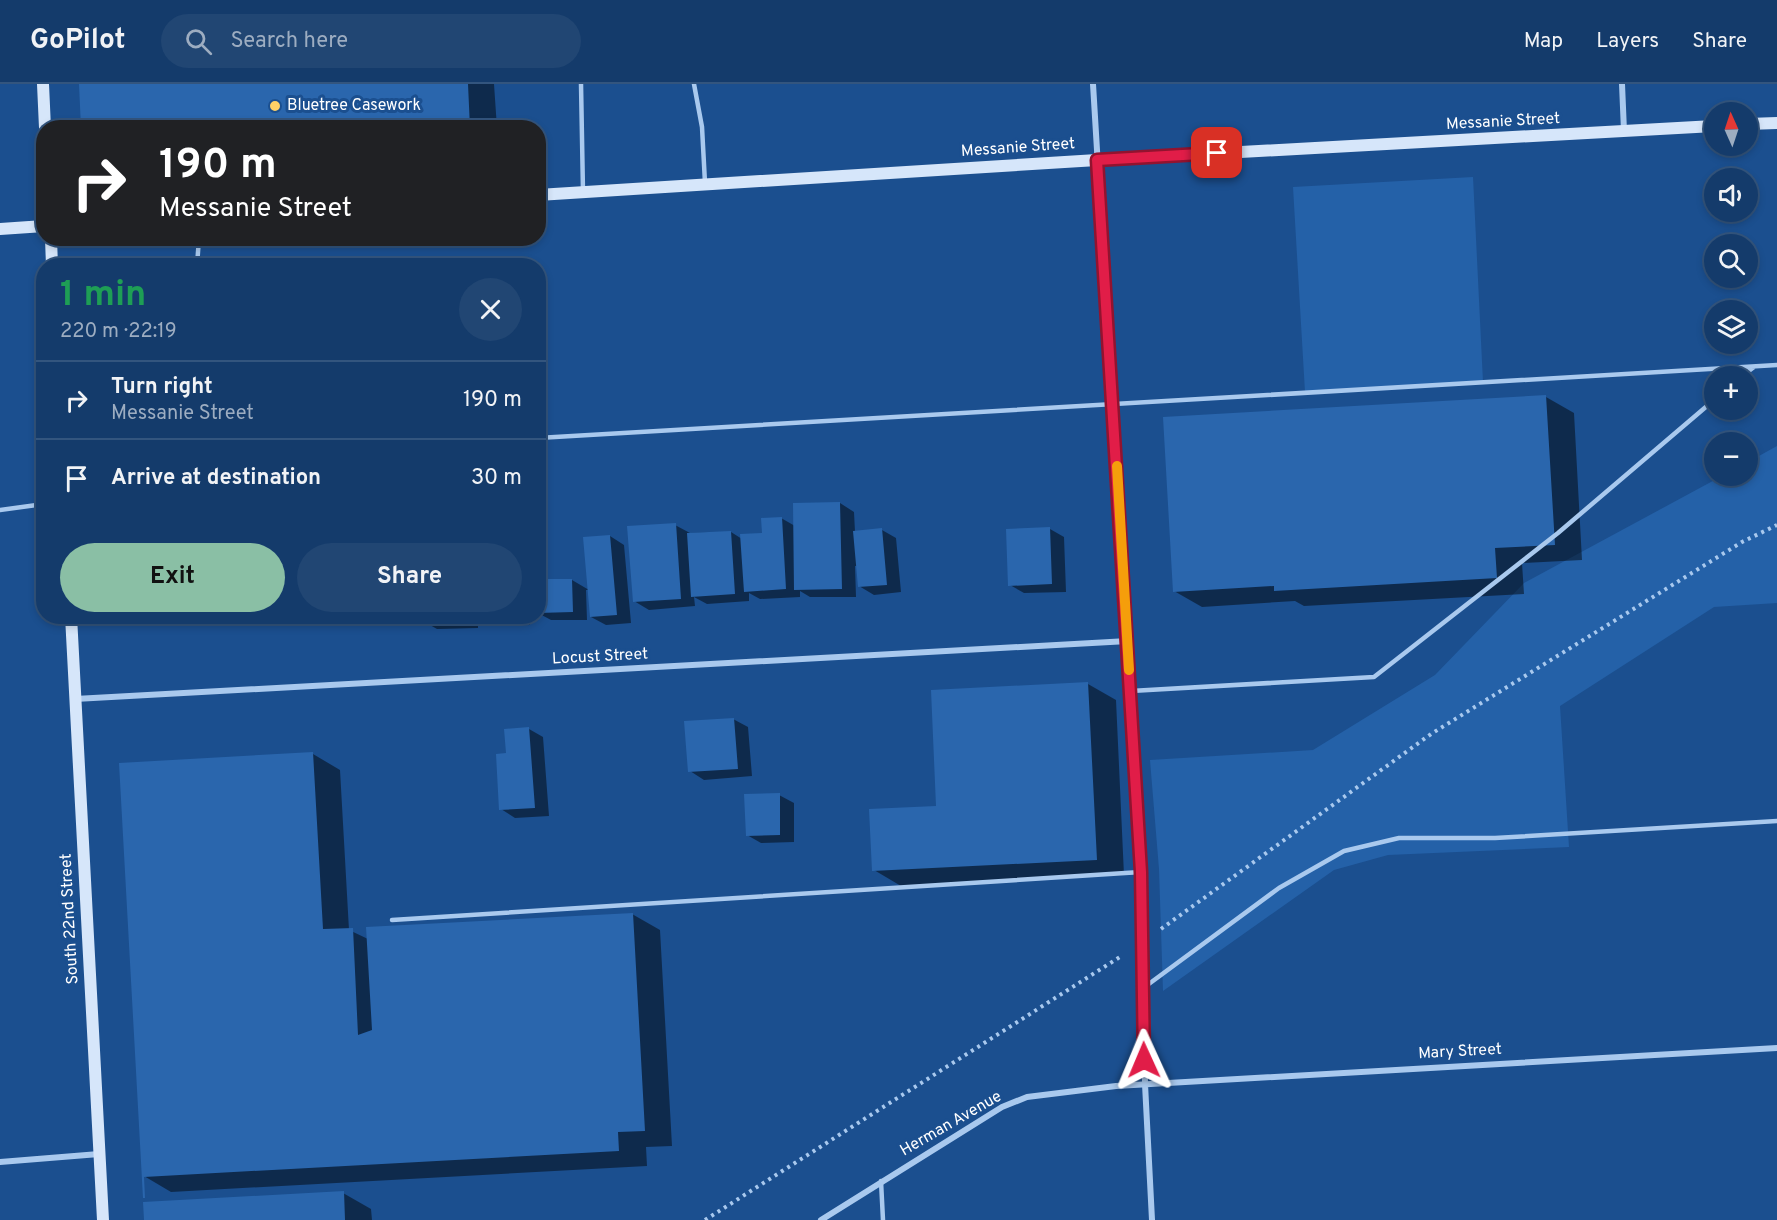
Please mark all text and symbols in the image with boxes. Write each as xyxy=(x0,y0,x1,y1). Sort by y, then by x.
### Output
search box xyxy=(161,14,581,68)
text: GoPilot xyxy=(30,23,125,59)
icon: search xyxy=(182,25,215,58)
text: Search here xyxy=(230,28,348,55)
text: Map xyxy=(1524,28,1563,55)
text: Layers xyxy=(1596,28,1659,55)
text: Share xyxy=(1692,28,1747,55)
place label: Bluetree Casework xyxy=(287,96,421,116)
marker: Bluetree Casework xyxy=(268,99,282,113)
north arrow xyxy=(1704,102,1758,156)
map controls xyxy=(1704,102,1758,486)
street label: Messanie Street xyxy=(1445,109,1561,135)
pin xyxy=(1191,127,1242,178)
street label: Messanie Street xyxy=(960,134,1076,162)
icon: arrive xyxy=(1200,136,1233,169)
text: 190 m xyxy=(159,140,277,193)
icon: right xyxy=(60,144,138,222)
button: sound xyxy=(1704,168,1758,222)
text: Messanie Street xyxy=(159,192,352,226)
button: search xyxy=(1704,234,1758,288)
text: 1 min xyxy=(60,273,146,319)
button: close xyxy=(459,278,522,341)
button: layers xyxy=(1704,300,1758,354)
text: 220 m · 22:19 xyxy=(60,319,177,345)
button: + xyxy=(1704,366,1758,420)
text: Turn right xyxy=(111,374,213,401)
icon: right xyxy=(60,384,93,417)
text: 190 m xyxy=(463,387,522,414)
text: Messanie Street xyxy=(111,401,254,427)
button: − xyxy=(1704,432,1758,486)
icon: arrive xyxy=(60,462,93,495)
text: Arrive at destination xyxy=(111,465,321,492)
text: 30 m xyxy=(471,465,522,492)
button: Exit xyxy=(60,543,285,612)
button: Share xyxy=(297,543,522,612)
street label: Locust Street xyxy=(551,644,649,670)
street label: South 22nd Street xyxy=(57,853,83,985)
position arrow xyxy=(1112,1028,1176,1092)
street label: Mary Street xyxy=(1418,1040,1502,1064)
street label: Herman Avenue xyxy=(897,1087,1005,1161)

